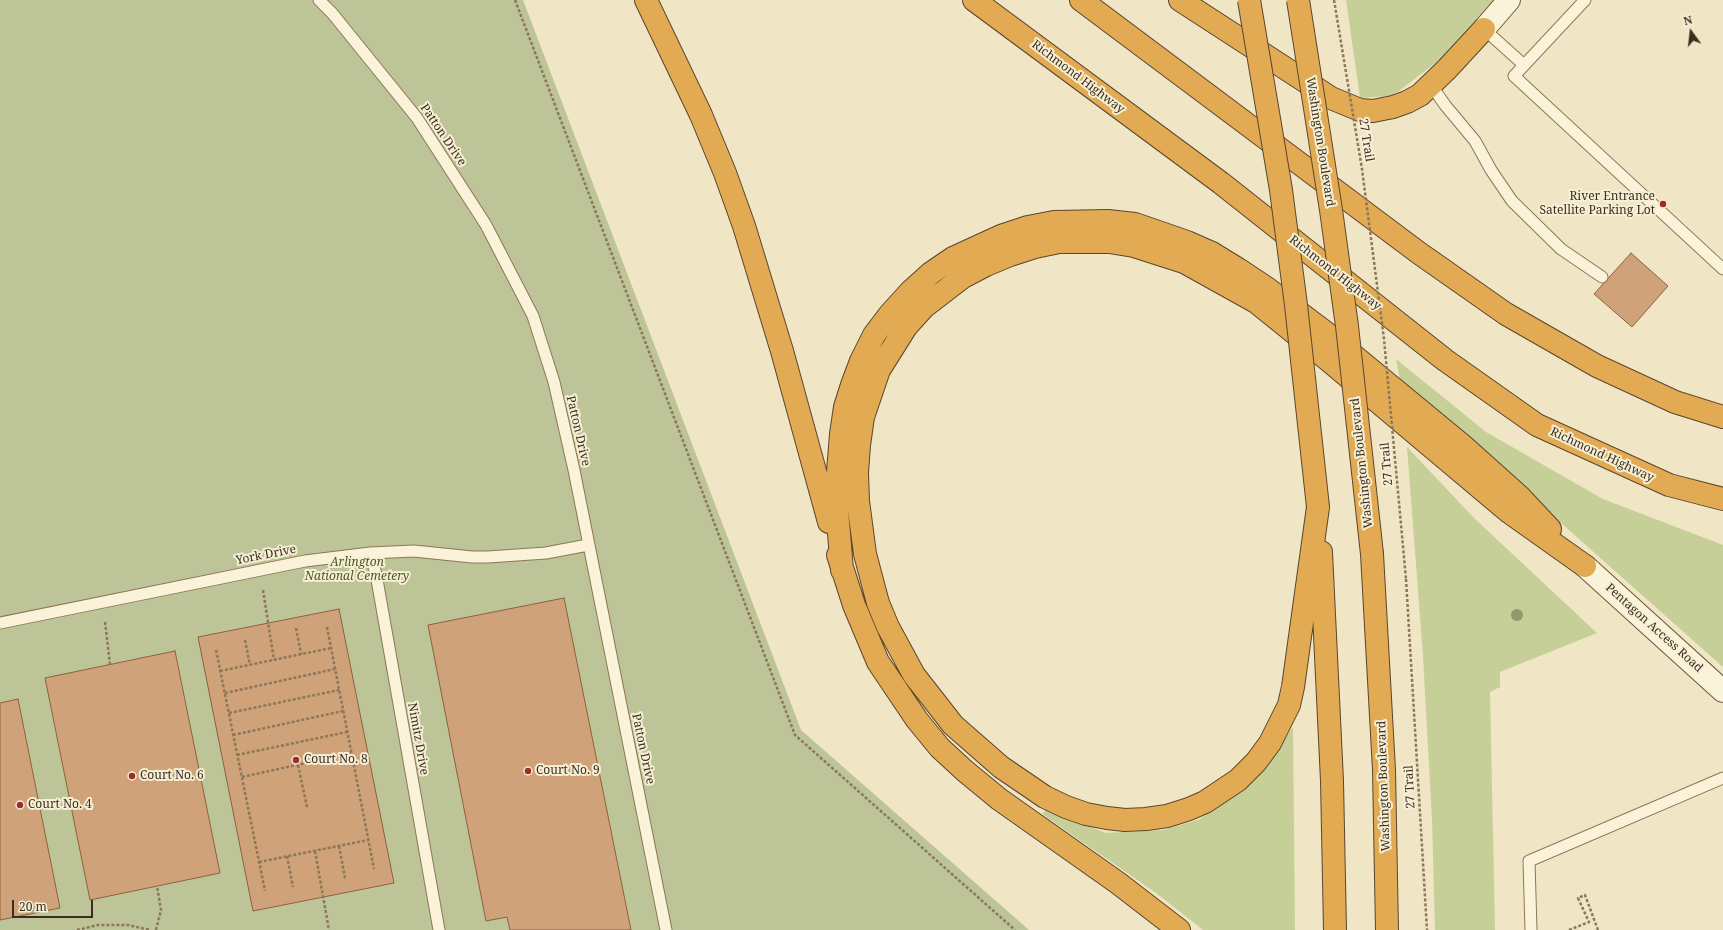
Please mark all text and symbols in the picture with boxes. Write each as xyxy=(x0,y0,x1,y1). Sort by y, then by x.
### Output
north arrow xyxy=(1671,12,1711,52)
text: N xyxy=(1682,12,1694,28)
street label: Richmond Highway xyxy=(1029,37,1127,117)
street label: Washington Boulevard xyxy=(1303,76,1337,208)
street label: Patton Drive xyxy=(417,101,469,169)
street label: 27 Trail xyxy=(1355,117,1377,163)
place label: River Entrance Satellite Parking Lot xyxy=(1540,190,1655,218)
marker: River Entrance Satellite Parking Lot xyxy=(1658,199,1668,209)
street label: Richmond Highway xyxy=(1286,233,1384,313)
street label: Patton Drive xyxy=(563,394,593,468)
street label: Washington Boulevard xyxy=(1348,397,1376,529)
street label: Richmond Highway xyxy=(1548,425,1656,485)
street label: 27 Trail xyxy=(1378,442,1396,486)
street label: York Drive xyxy=(235,542,297,568)
park label: Arlington National Cemetery xyxy=(305,556,409,584)
street label: Pentagon Access Road xyxy=(1602,581,1706,675)
street label: Nimitz Drive xyxy=(405,702,431,776)
street label: Patton Drive xyxy=(628,712,658,786)
street label: Washington Boulevard xyxy=(1375,720,1393,852)
place label: Court No. 8 xyxy=(304,753,368,767)
marker: Court No. 8 xyxy=(291,755,301,765)
place label: Court No. 9 xyxy=(536,764,600,778)
street label: 27 Trail xyxy=(1402,765,1418,809)
marker: Court No. 9 xyxy=(523,766,533,776)
place label: Court No. 6 xyxy=(140,769,204,783)
marker: Court No. 6 xyxy=(127,771,137,781)
place label: Court No. 4 xyxy=(28,798,92,812)
marker: Court No. 4 xyxy=(15,800,25,810)
scale bar xyxy=(14,892,95,918)
text: 20 m xyxy=(19,898,47,915)

